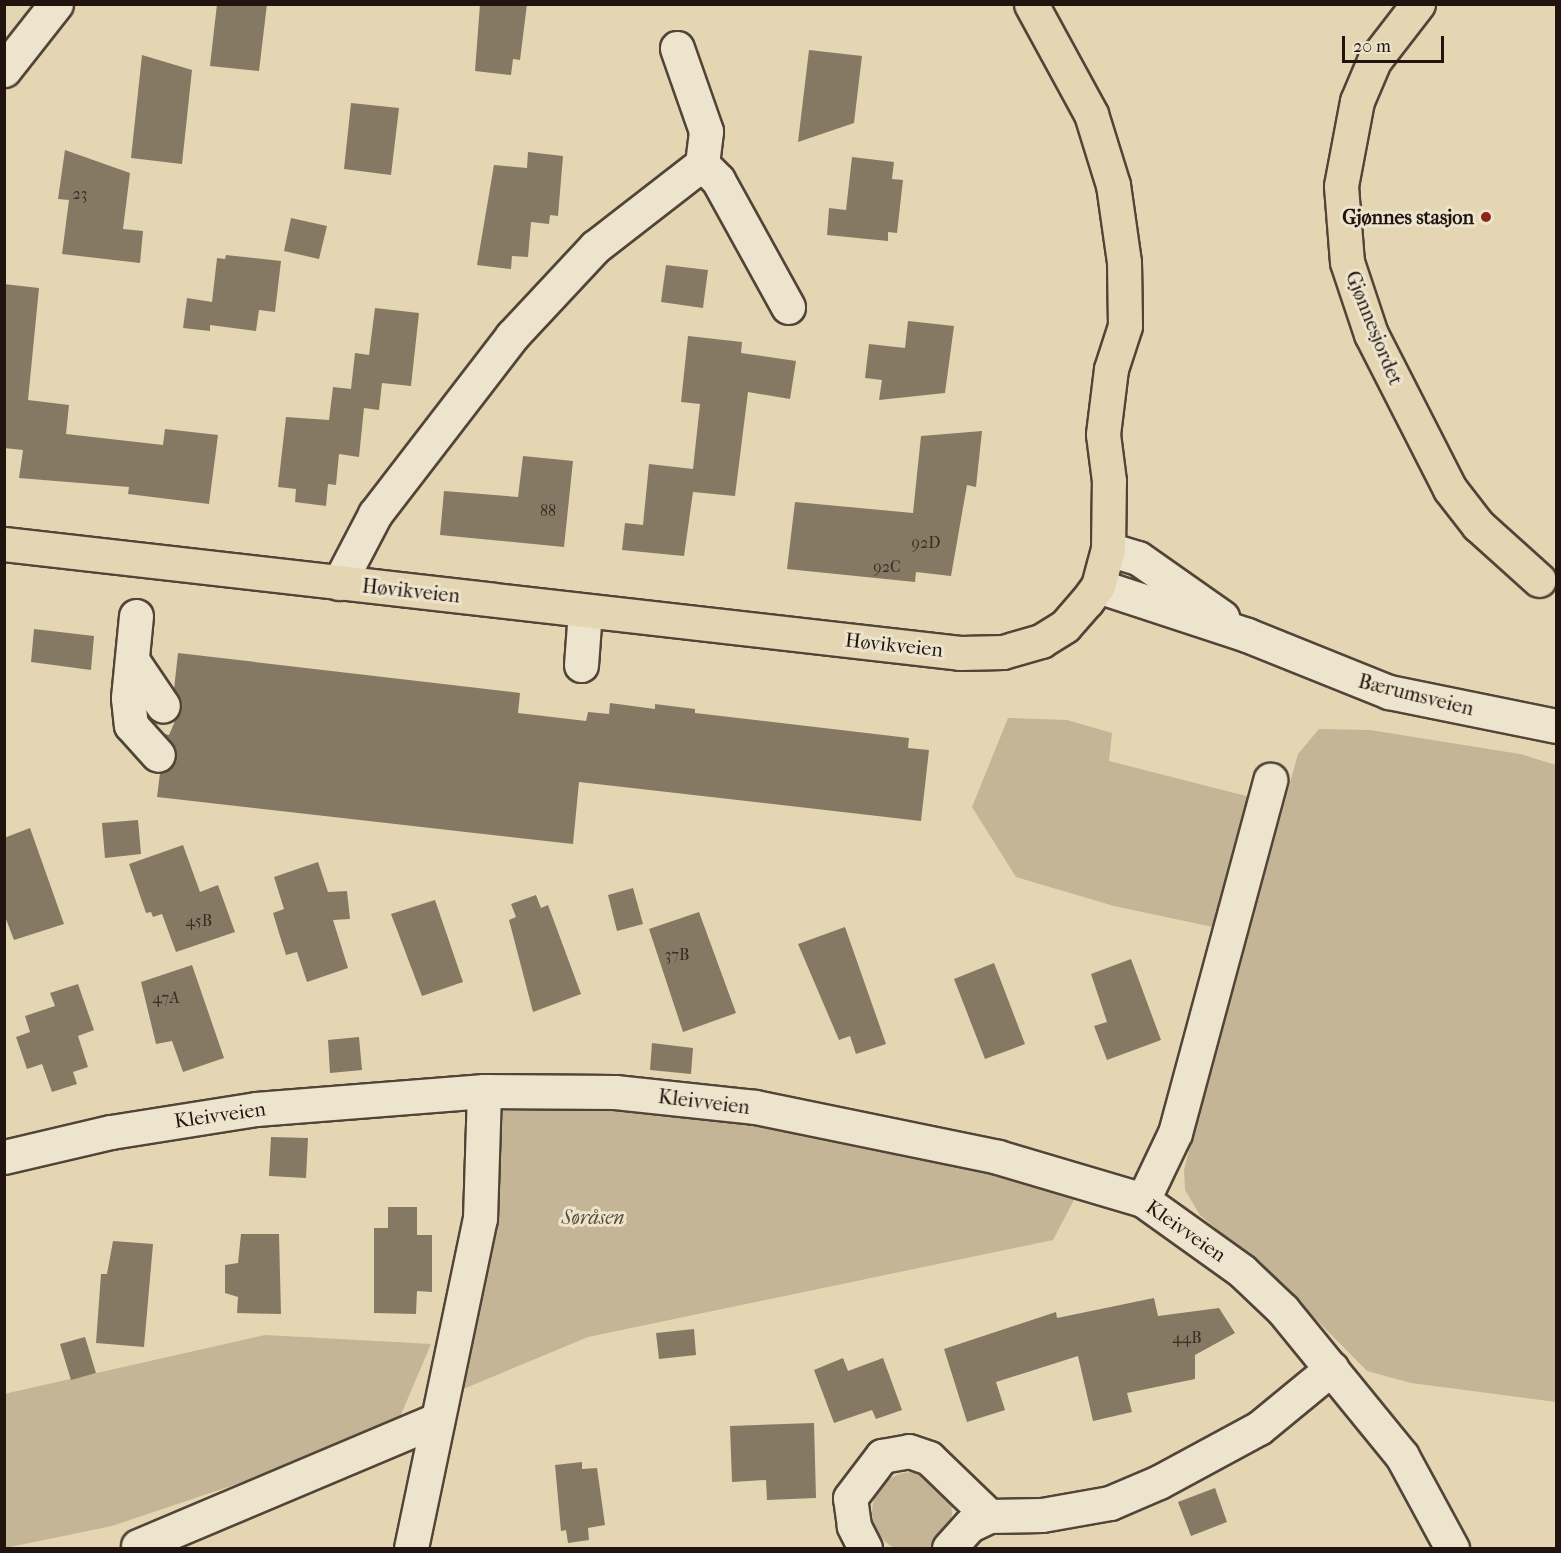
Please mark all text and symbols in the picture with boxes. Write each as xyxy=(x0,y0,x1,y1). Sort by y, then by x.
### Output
scale bar xyxy=(1345,24,1447,62)
text: 20 m xyxy=(1353,36,1391,57)
house number: 23 xyxy=(73,184,87,204)
place label: Gjønnes stasjon xyxy=(1342,205,1474,229)
marker: Gjønnes stasjon xyxy=(1479,210,1493,224)
street label: Gjønnesjordet xyxy=(1340,267,1408,389)
house number: 88 xyxy=(540,501,556,521)
house number: 92D xyxy=(912,533,940,553)
house number: 92C xyxy=(873,557,901,577)
street label: Høvikveien xyxy=(361,574,461,608)
street label: Høvikveien xyxy=(844,628,944,662)
street label: Bærumsveien xyxy=(1356,669,1476,721)
house number: 45B xyxy=(186,911,212,931)
house number: 37B xyxy=(665,945,689,965)
house number: 47A xyxy=(152,988,180,1008)
street label: Kleivveien xyxy=(657,1084,751,1120)
street label: Kleivveien xyxy=(173,1097,267,1133)
street label: Kleivveien xyxy=(1141,1195,1231,1267)
park label: Søråsen xyxy=(562,1205,624,1229)
house number: 44B xyxy=(1172,1328,1202,1348)

